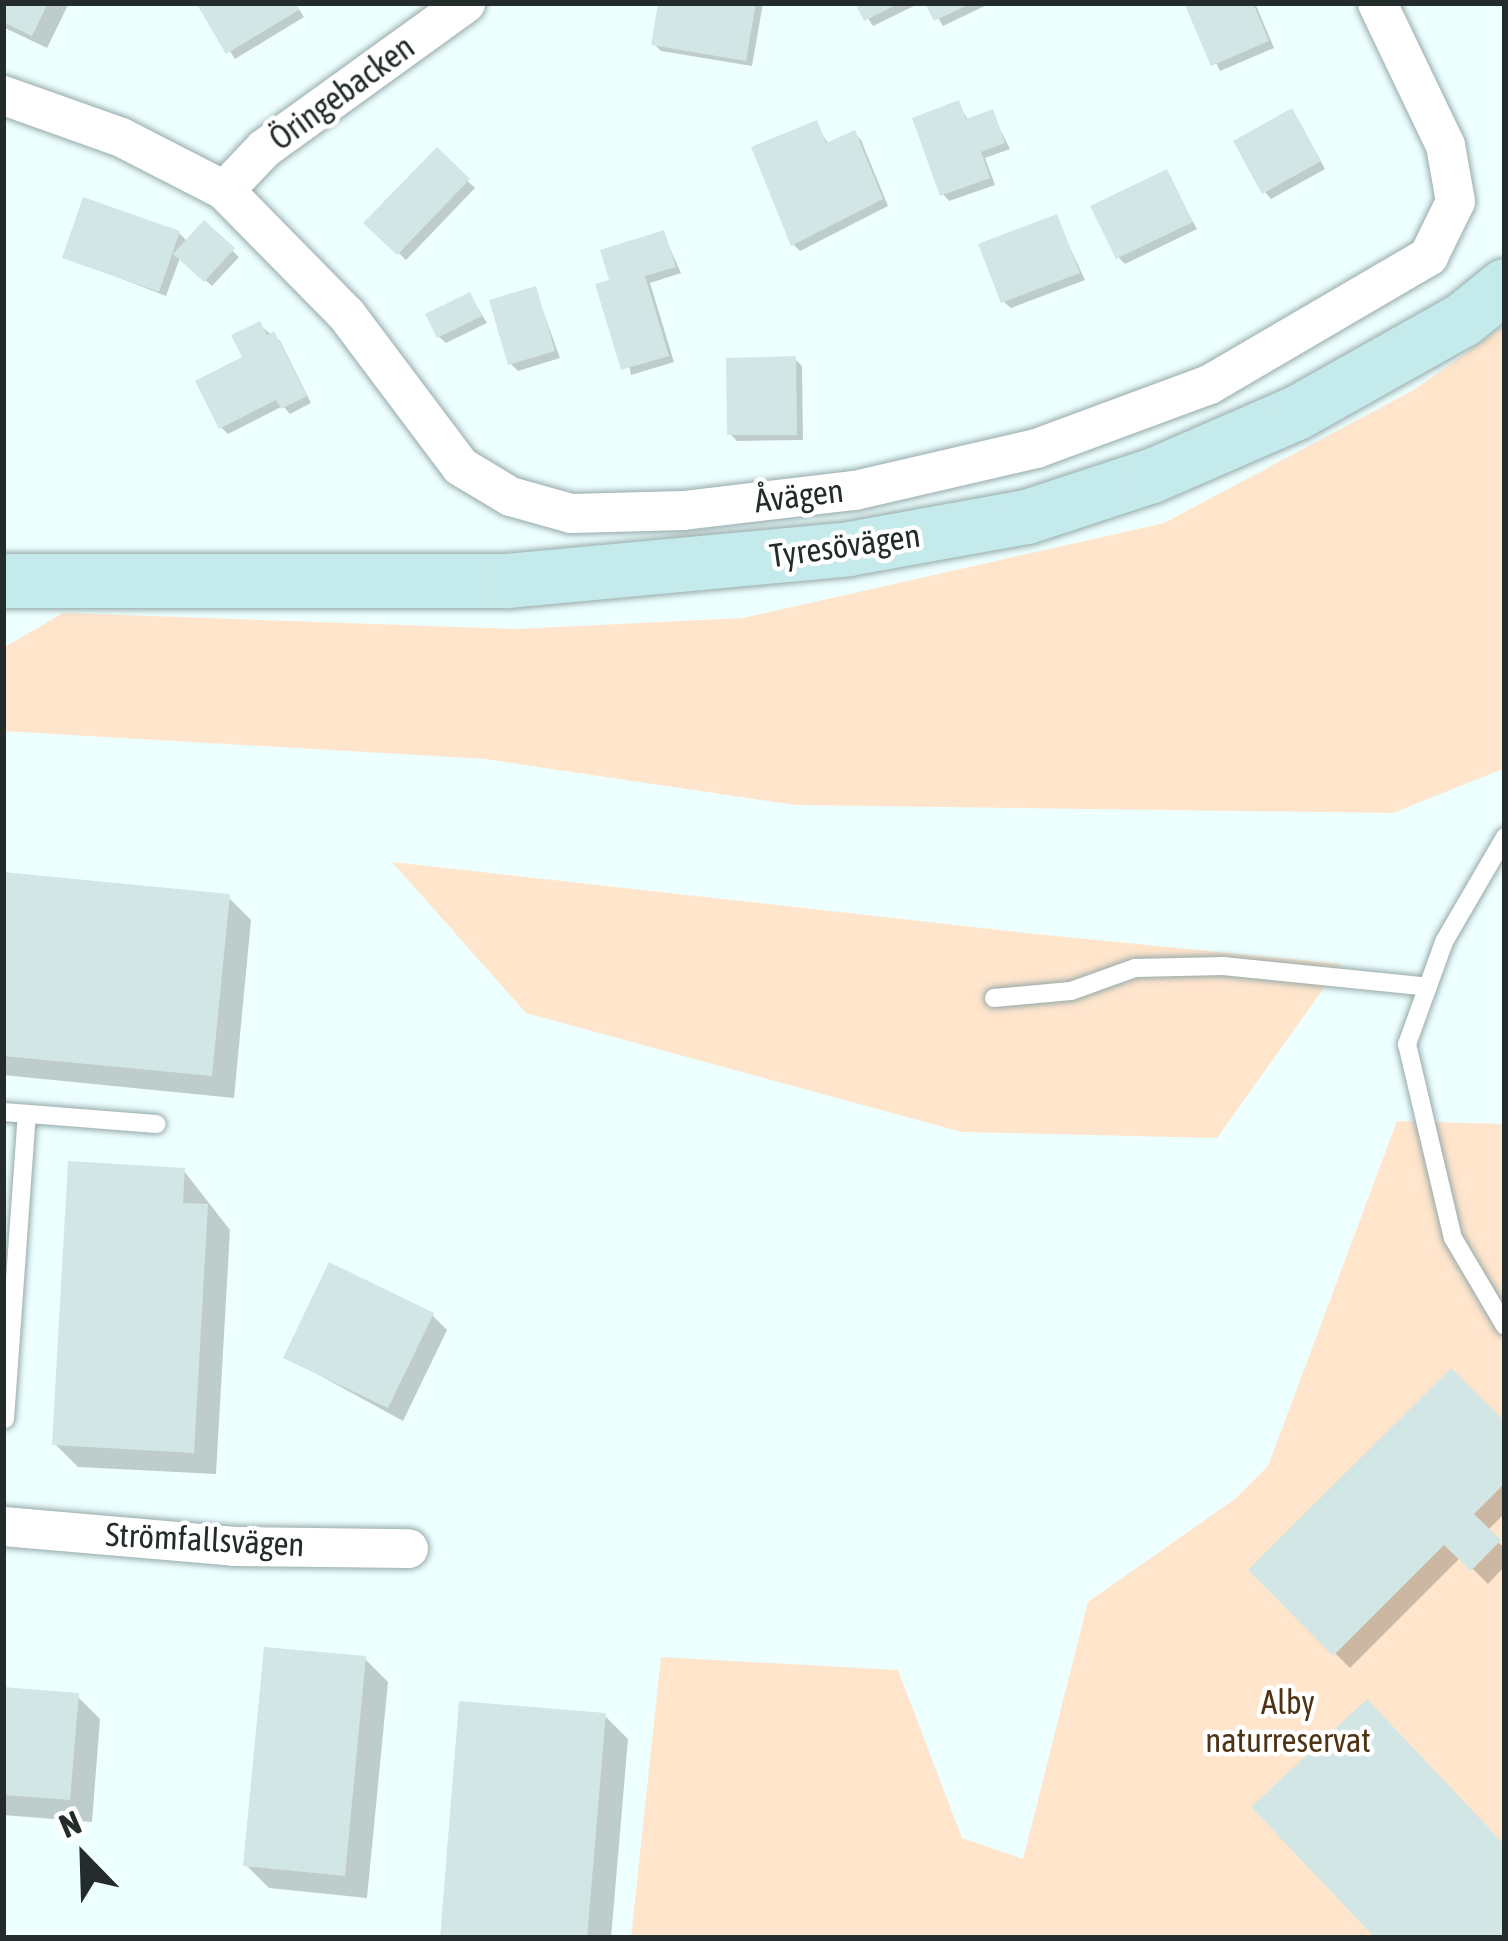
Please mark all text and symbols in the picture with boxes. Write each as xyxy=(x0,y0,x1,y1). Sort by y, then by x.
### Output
street label: Öringebacken xyxy=(262,27,422,159)
street label: Åvägen xyxy=(752,471,846,521)
street label: Tyresövägen xyxy=(767,516,923,576)
street label: Strömfallsvägen xyxy=(105,1515,305,1565)
park label: Alby naturreservat xyxy=(1205,1683,1371,1761)
north arrow xyxy=(24,1797,144,1917)
text: N xyxy=(54,1803,86,1845)

